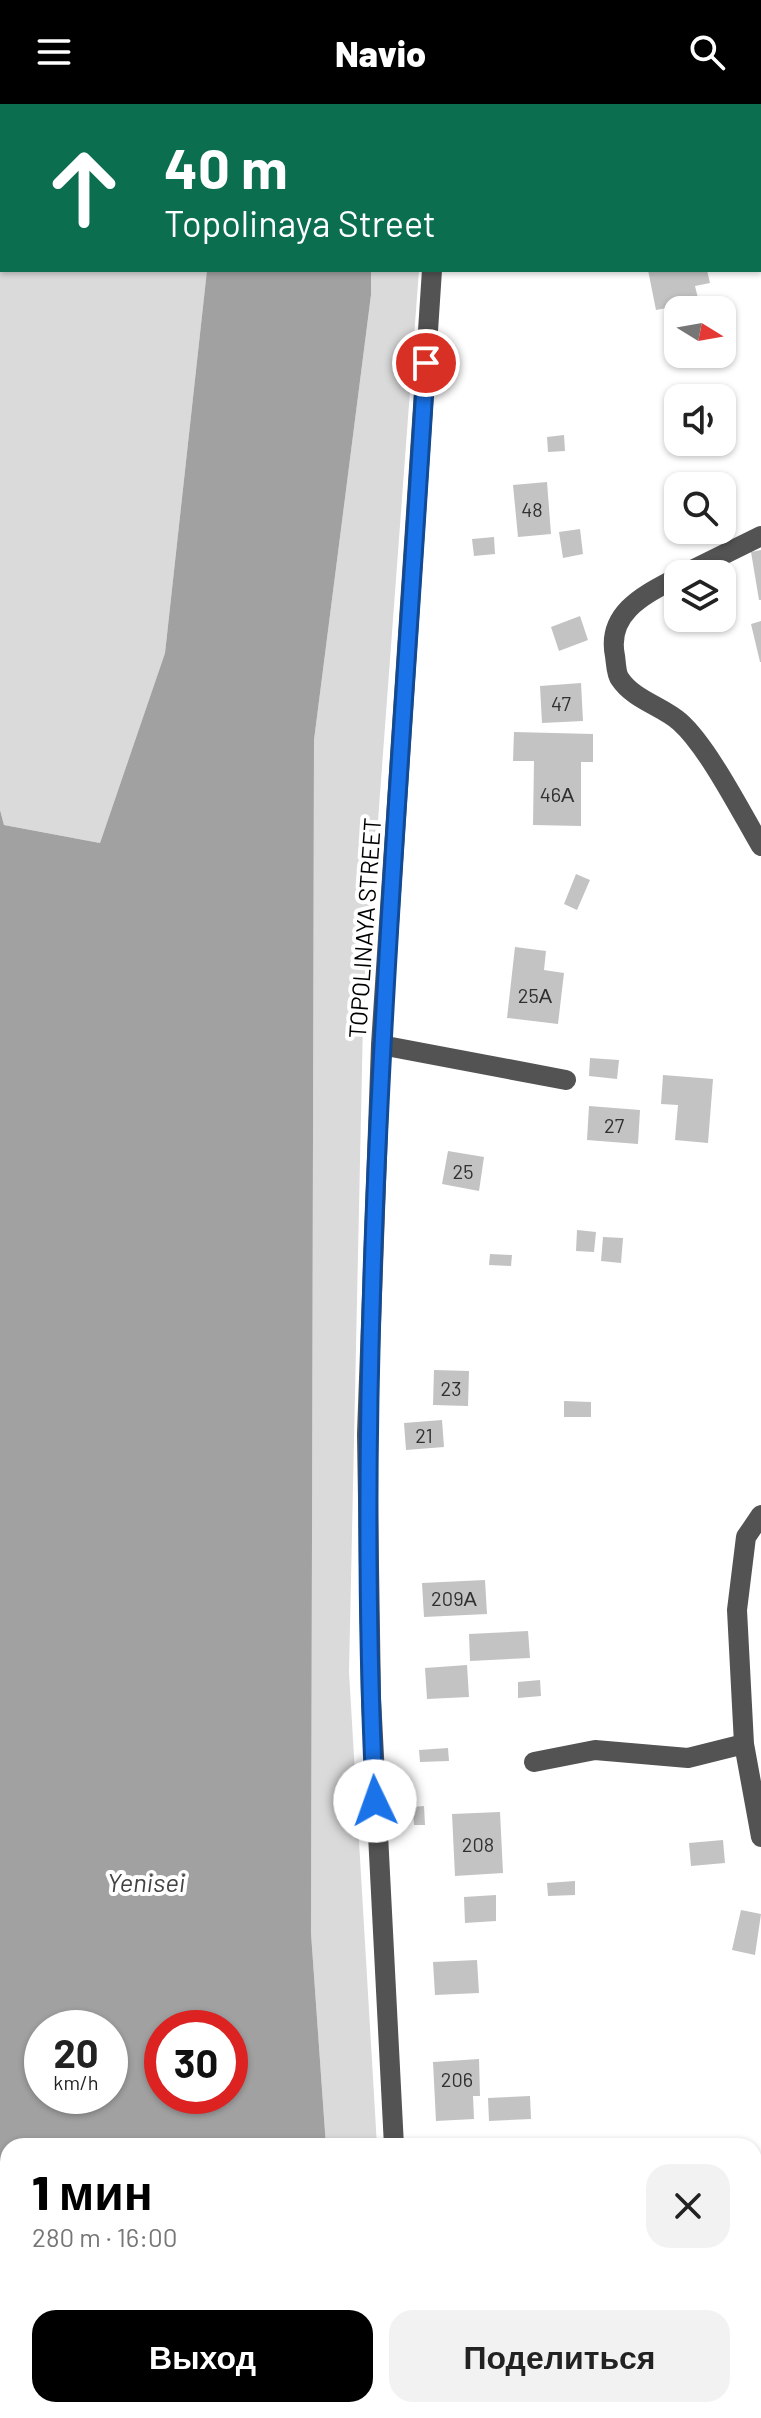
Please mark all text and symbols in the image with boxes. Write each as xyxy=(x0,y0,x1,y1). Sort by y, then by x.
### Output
icon: menu xyxy=(32,30,76,74)
icon: search xyxy=(685,30,729,74)
text: Navio xyxy=(335,31,426,74)
text: 40 m xyxy=(164,133,288,200)
icon: ahead xyxy=(32,136,136,240)
text: Topolinaya Street xyxy=(164,201,436,244)
north arrow xyxy=(664,296,736,368)
map controls xyxy=(664,296,736,632)
pin xyxy=(392,329,460,397)
icon: arrive xyxy=(404,341,448,385)
button: sound xyxy=(664,384,736,456)
button: search xyxy=(664,472,736,544)
house number: 48 xyxy=(521,497,543,521)
button: layers xyxy=(664,560,736,632)
house number: 47 xyxy=(551,691,571,715)
house number: 46А xyxy=(540,782,575,806)
street label: TOPOLINAYA STREET xyxy=(342,817,386,1039)
house number: 25А xyxy=(518,983,553,1007)
house number: 27 xyxy=(604,1113,625,1137)
house number: 25 xyxy=(453,1159,474,1183)
house number: 23 xyxy=(441,1376,461,1400)
house number: 21 xyxy=(415,1423,433,1447)
house number: 209А xyxy=(431,1586,478,1610)
position arrow xyxy=(333,1759,417,1843)
house number: 208 xyxy=(462,1832,494,1856)
water label: Yenisei xyxy=(107,1866,186,1897)
speed limit sign: 30 xyxy=(144,2010,248,2114)
text: 20 xyxy=(53,2028,99,2076)
house number: 206 xyxy=(441,2067,473,2091)
text: km/h xyxy=(53,2070,99,2094)
text: 1 мин xyxy=(32,2162,153,2220)
button: close xyxy=(646,2164,730,2248)
text: 280 m · 16:00 xyxy=(32,2221,177,2252)
button: Выход xyxy=(32,2310,373,2402)
button: Поделиться xyxy=(389,2310,730,2402)

